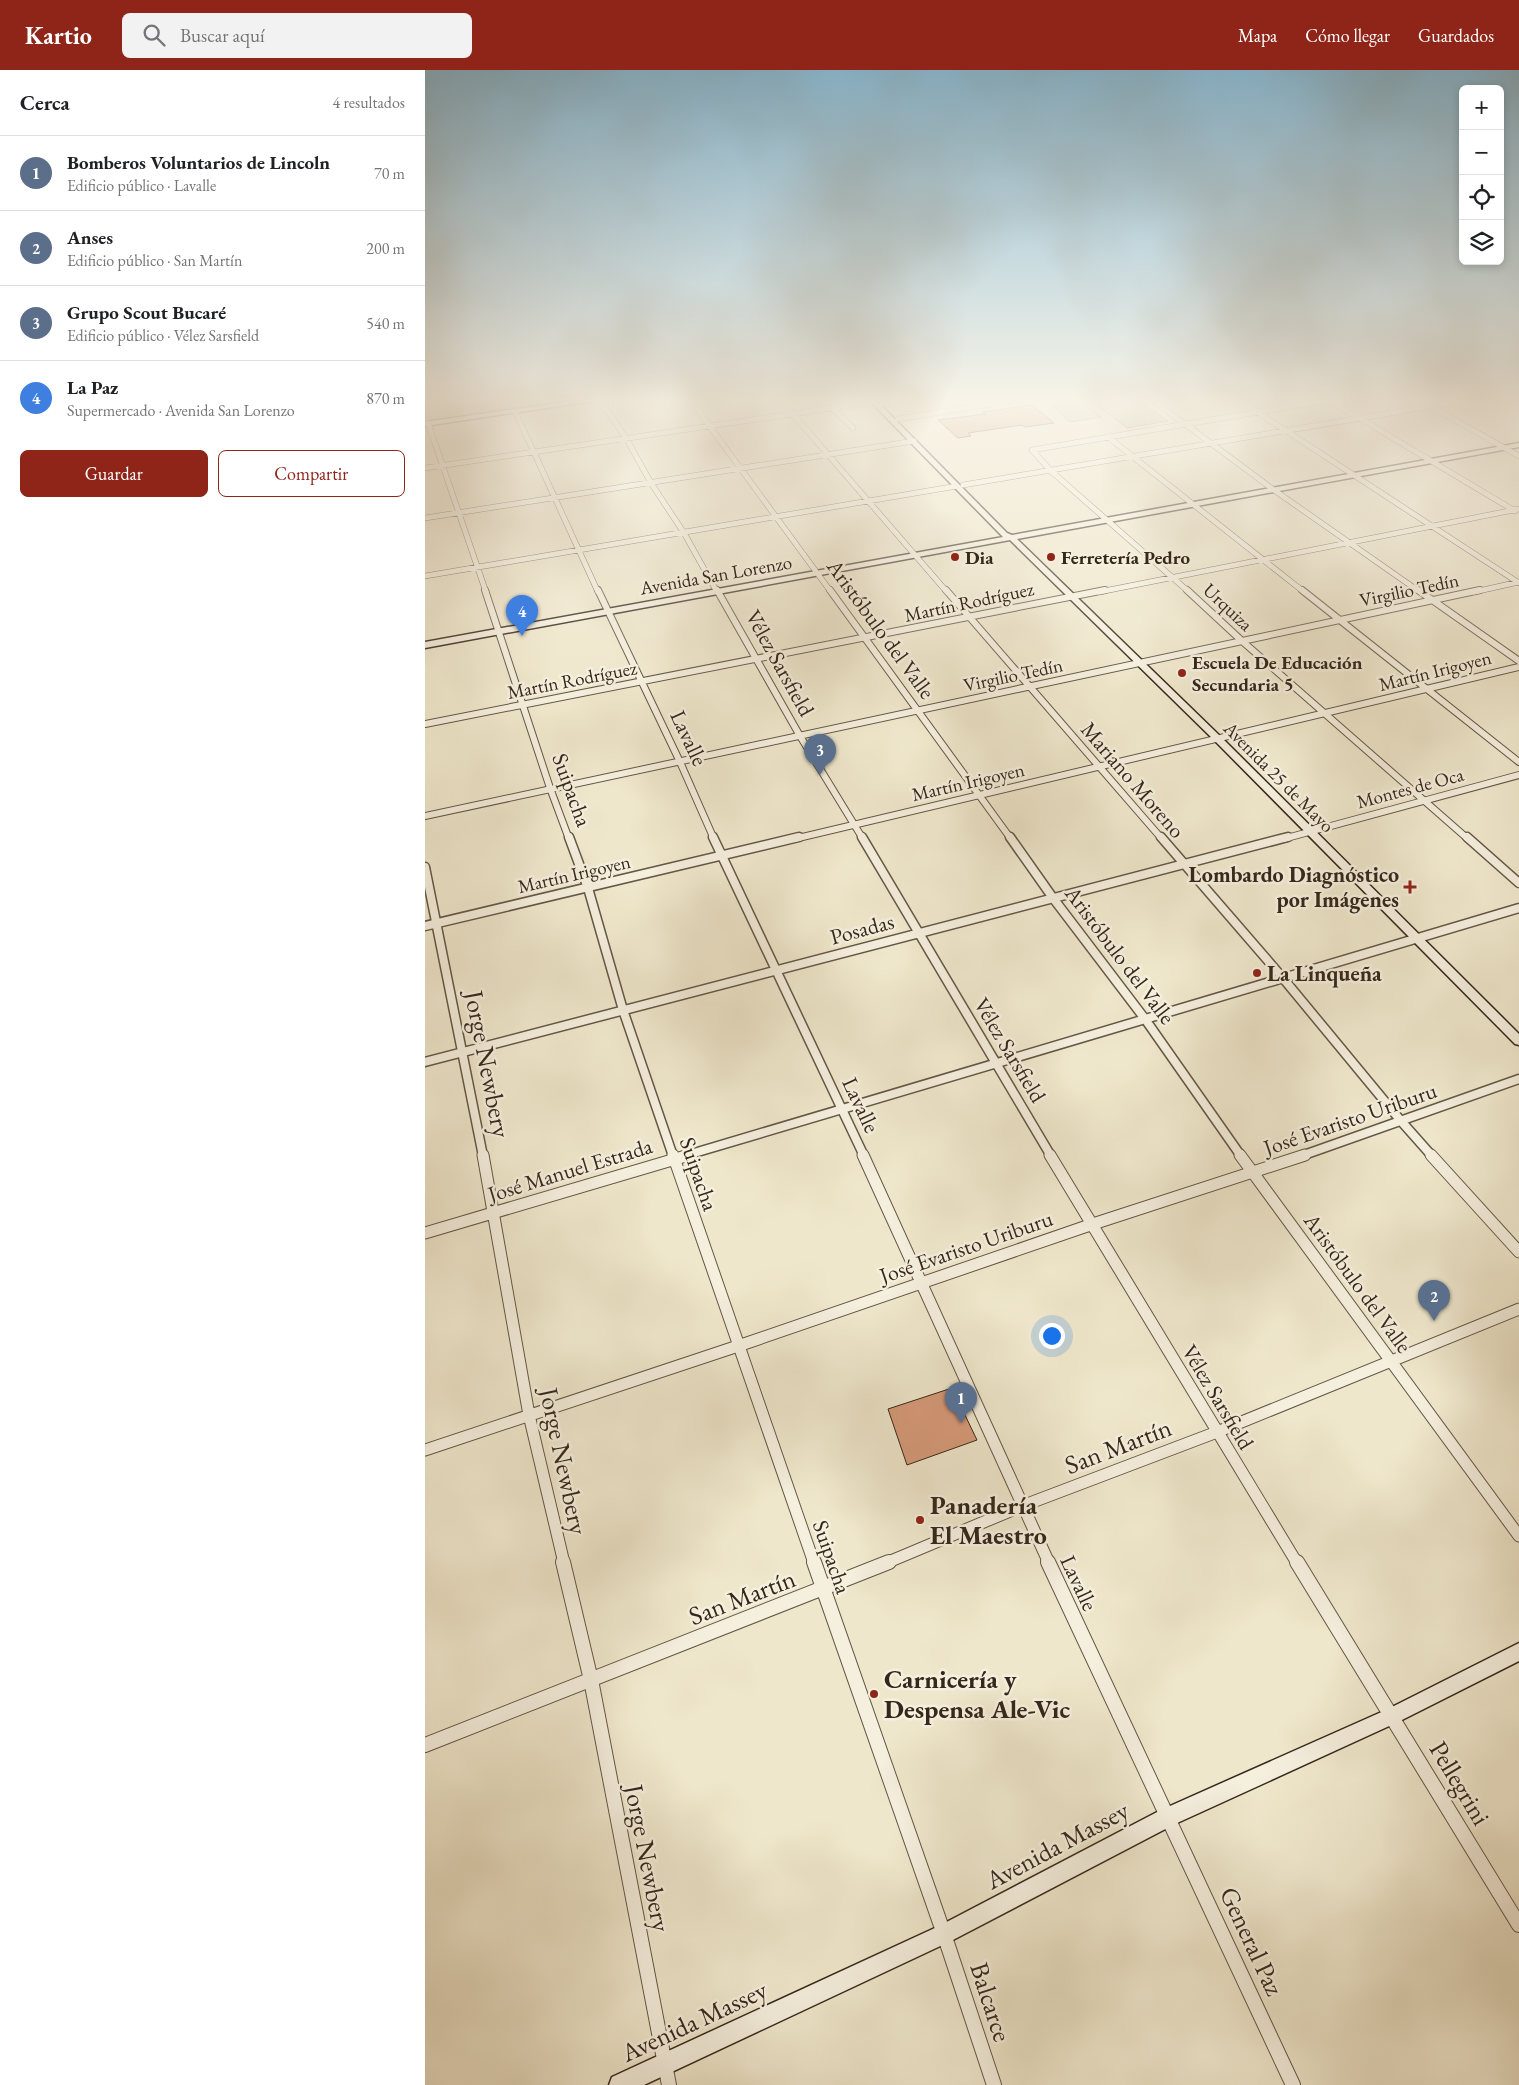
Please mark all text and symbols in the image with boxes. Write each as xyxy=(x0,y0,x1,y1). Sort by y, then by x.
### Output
search box xyxy=(122,13,472,58)
text: Kartio xyxy=(25,20,92,51)
icon: search xyxy=(140,21,168,49)
text: Buscar aquí xyxy=(180,23,265,48)
text: Mapa xyxy=(1238,24,1277,47)
text: Cómo llegar xyxy=(1305,24,1390,47)
text: Guardados xyxy=(1418,24,1494,47)
map controls xyxy=(1459,85,1504,265)
button: + xyxy=(1459,85,1504,130)
text: Cerca xyxy=(20,89,70,116)
text: 4 resultados xyxy=(333,92,405,113)
button: − xyxy=(1459,130,1504,175)
text: Bomberos Voluntarios de Lincoln xyxy=(67,150,330,175)
text: 1 xyxy=(32,163,40,184)
text: 70 m xyxy=(374,163,405,184)
text: Edificio público · Lavalle xyxy=(67,175,216,196)
button: locate xyxy=(1459,175,1504,220)
button: layers xyxy=(1459,220,1504,265)
text: Anses xyxy=(67,225,113,250)
text: 2 xyxy=(32,238,40,259)
text: 200 m xyxy=(366,238,405,259)
text: Edificio público · San Martín xyxy=(67,250,242,271)
text: Grupo Scout Bucaré xyxy=(67,300,226,325)
text: 3 xyxy=(32,313,40,334)
text: 540 m xyxy=(366,313,405,334)
text: Edificio público · Vélez Sarsfield xyxy=(67,325,259,346)
text: La Paz xyxy=(67,375,118,400)
text: 4 xyxy=(32,388,40,409)
text: 870 m xyxy=(366,388,405,409)
text: Supermercado · Avenida San Lorenzo xyxy=(67,400,295,421)
button: Guardar xyxy=(20,450,208,497)
button: Compartir xyxy=(218,450,405,497)
place label: Dia xyxy=(965,545,994,570)
place label: Ferretería Pedro xyxy=(1061,545,1190,570)
street label: Avenida San Lorenzo xyxy=(637,549,794,601)
marker: Dia xyxy=(949,551,961,563)
marker: Ferretería Pedro xyxy=(1045,551,1057,563)
street label: Aristóbulo del Valle xyxy=(820,552,942,705)
street label: Virgilio Tedín xyxy=(1357,567,1461,613)
street label: Martín Rodríguez xyxy=(902,576,1037,628)
street label: Urquiza xyxy=(1198,577,1259,637)
pin: 4 xyxy=(506,595,538,636)
street label: Vélez Sarsfield xyxy=(739,605,822,722)
street label: Martín Irigoyen xyxy=(1376,645,1494,697)
place label: Escuela De Educación Secundaria 5 xyxy=(1192,650,1363,697)
street label: Virgilio Tedín xyxy=(961,652,1065,698)
street label: Martín Rodríguez xyxy=(505,655,640,705)
marker: Escuela De Educación Secundaria 5 xyxy=(1176,667,1188,679)
street label: Lavalle xyxy=(664,705,715,771)
street label: Avenida 25 de Mayo xyxy=(1217,715,1340,838)
street label: Mariano Moreno xyxy=(1074,716,1192,844)
pin: 3 xyxy=(804,734,836,775)
street label: Suipacha xyxy=(545,749,599,831)
street label: Martín Irigoyen xyxy=(909,757,1027,807)
street label: Montes de Oca xyxy=(1354,762,1467,814)
street label: Martín Irigoyen xyxy=(515,849,633,899)
place label: Lombardo Diagnóstico por Imágenes xyxy=(1189,860,1399,914)
street label: Aristóbulo del Valle xyxy=(1058,879,1182,1030)
marker: Lombardo Diagnóstico por Imágenes xyxy=(1403,880,1417,894)
street label: Posadas xyxy=(827,907,897,951)
place label: La Linqueña xyxy=(1267,959,1382,988)
marker: La Linqueña xyxy=(1251,967,1263,979)
street label: Jorge Newbery xyxy=(457,986,519,1141)
street label: Vélez Sarsfield xyxy=(967,992,1053,1109)
street label: Lavalle xyxy=(836,1072,887,1138)
street label: José Evaristo Uriburu xyxy=(1258,1076,1441,1163)
street label: José Manuel Estrada xyxy=(482,1131,656,1209)
street label: Suipacha xyxy=(673,1133,725,1215)
street label: José Evaristo Uriburu xyxy=(874,1204,1057,1291)
street label: Aristóbulo del Valle xyxy=(1297,1206,1419,1359)
pin: 2 xyxy=(1418,1280,1450,1321)
your location xyxy=(1039,1323,1065,1349)
street label: Vélez Sarsfield xyxy=(1175,1339,1261,1456)
pin: 1 xyxy=(945,1382,977,1423)
street label: Jorge Newbery xyxy=(531,1383,596,1538)
street label: San Martín xyxy=(1060,1410,1176,1482)
place label: Panadería El Maestro xyxy=(930,1488,1047,1552)
marker: Panadería El Maestro xyxy=(914,1514,926,1526)
street label: Suipacha xyxy=(806,1516,858,1598)
street label: Lavalle xyxy=(1054,1550,1105,1616)
street label: San Martín xyxy=(684,1561,800,1633)
place label: Carnicería y Despensa Ale-Vic xyxy=(884,1662,1070,1726)
marker: Carnicería y Despensa Ale-Vic xyxy=(868,1688,880,1700)
street label: Pellegrini xyxy=(1422,1735,1498,1831)
street label: Jorge Newbery xyxy=(617,1780,679,1935)
street label: Avenida Massey xyxy=(979,1793,1135,1897)
street label: General Paz xyxy=(1212,1881,1292,2001)
street label: Balcarce xyxy=(962,1958,1020,2046)
street label: Avenida Massey xyxy=(615,1972,773,2070)

